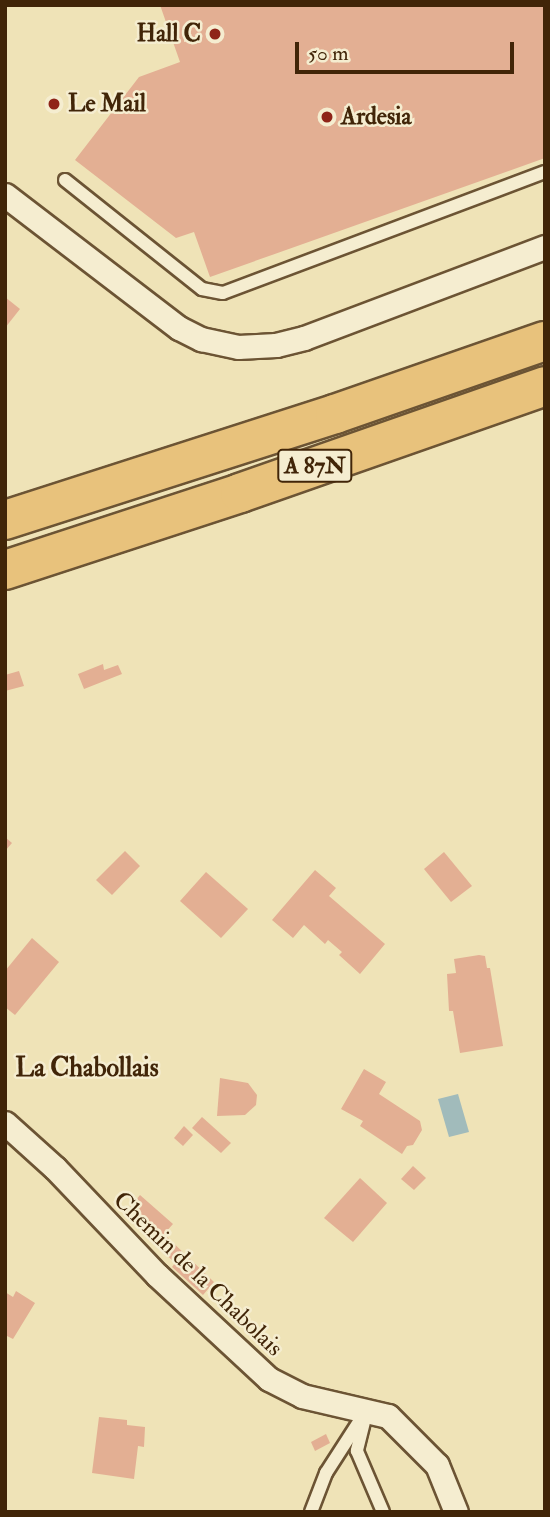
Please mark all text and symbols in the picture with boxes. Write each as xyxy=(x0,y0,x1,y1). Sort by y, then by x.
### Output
place label: Hall C xyxy=(137,20,201,48)
marker: Hall C xyxy=(207,26,223,42)
scale bar xyxy=(298,28,517,72)
text: 50 m xyxy=(308,40,349,67)
place label: Le Mail xyxy=(68,90,146,118)
marker: Le Mail xyxy=(46,96,62,112)
place label: Ardesia xyxy=(341,103,411,131)
marker: Ardesia xyxy=(319,109,335,125)
road number: A 87N xyxy=(276,446,354,486)
district label: La Chabollais xyxy=(15,1053,159,1085)
street label: Chemin de la Chabolais xyxy=(107,1186,289,1362)

